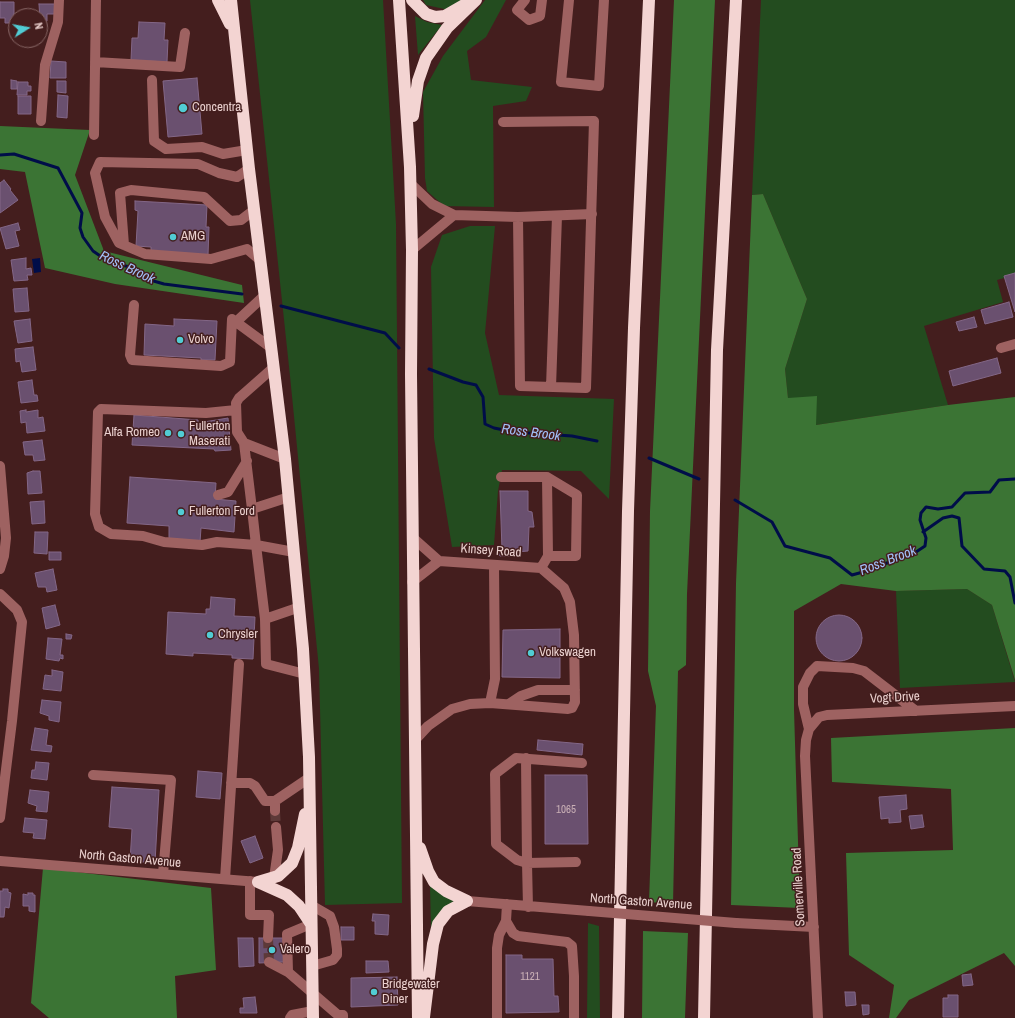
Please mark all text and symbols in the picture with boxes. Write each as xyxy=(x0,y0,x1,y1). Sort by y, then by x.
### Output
north arrow xyxy=(8,8,48,48)
text: N xyxy=(31,21,46,30)
place label: Concentra xyxy=(192,100,241,116)
marker: Concentra xyxy=(177,102,189,114)
place label: AMG xyxy=(181,229,205,245)
marker: AMG xyxy=(168,232,178,242)
water label: Ross Brook xyxy=(97,248,157,288)
place label: Volvo xyxy=(188,332,214,348)
marker: Volvo xyxy=(175,335,185,345)
place label: Fullerton Maserati xyxy=(189,419,230,450)
water label: Ross Brook xyxy=(501,421,561,445)
place label: Alfa Romeo xyxy=(104,425,160,441)
marker: Alfa Romeo xyxy=(163,428,173,438)
marker: Fullerton Maserati xyxy=(176,429,186,439)
place label: Fullerton Ford xyxy=(189,504,255,520)
marker: Fullerton Ford xyxy=(176,507,186,517)
street label: Kinsey Road xyxy=(460,541,522,561)
water label: Ross Brook xyxy=(857,543,919,579)
place label: Chrysler xyxy=(218,627,258,643)
marker: Chrysler xyxy=(205,630,215,640)
place label: Volkswagen xyxy=(539,645,596,661)
marker: Volkswagen xyxy=(526,648,536,658)
street label: Vogt Drive xyxy=(870,689,920,707)
house number: 1065 xyxy=(556,803,576,817)
street label: North Gaston Avenue xyxy=(78,847,182,871)
street label: Somerville Road xyxy=(789,847,809,927)
street label: North Gaston Avenue xyxy=(589,891,693,913)
place label: Valero xyxy=(280,942,310,958)
marker: Valero xyxy=(267,945,277,955)
house number: 1121 xyxy=(520,970,540,984)
place label: Bridgewater Diner xyxy=(382,977,439,1008)
marker: Bridgewater Diner xyxy=(369,987,379,997)

